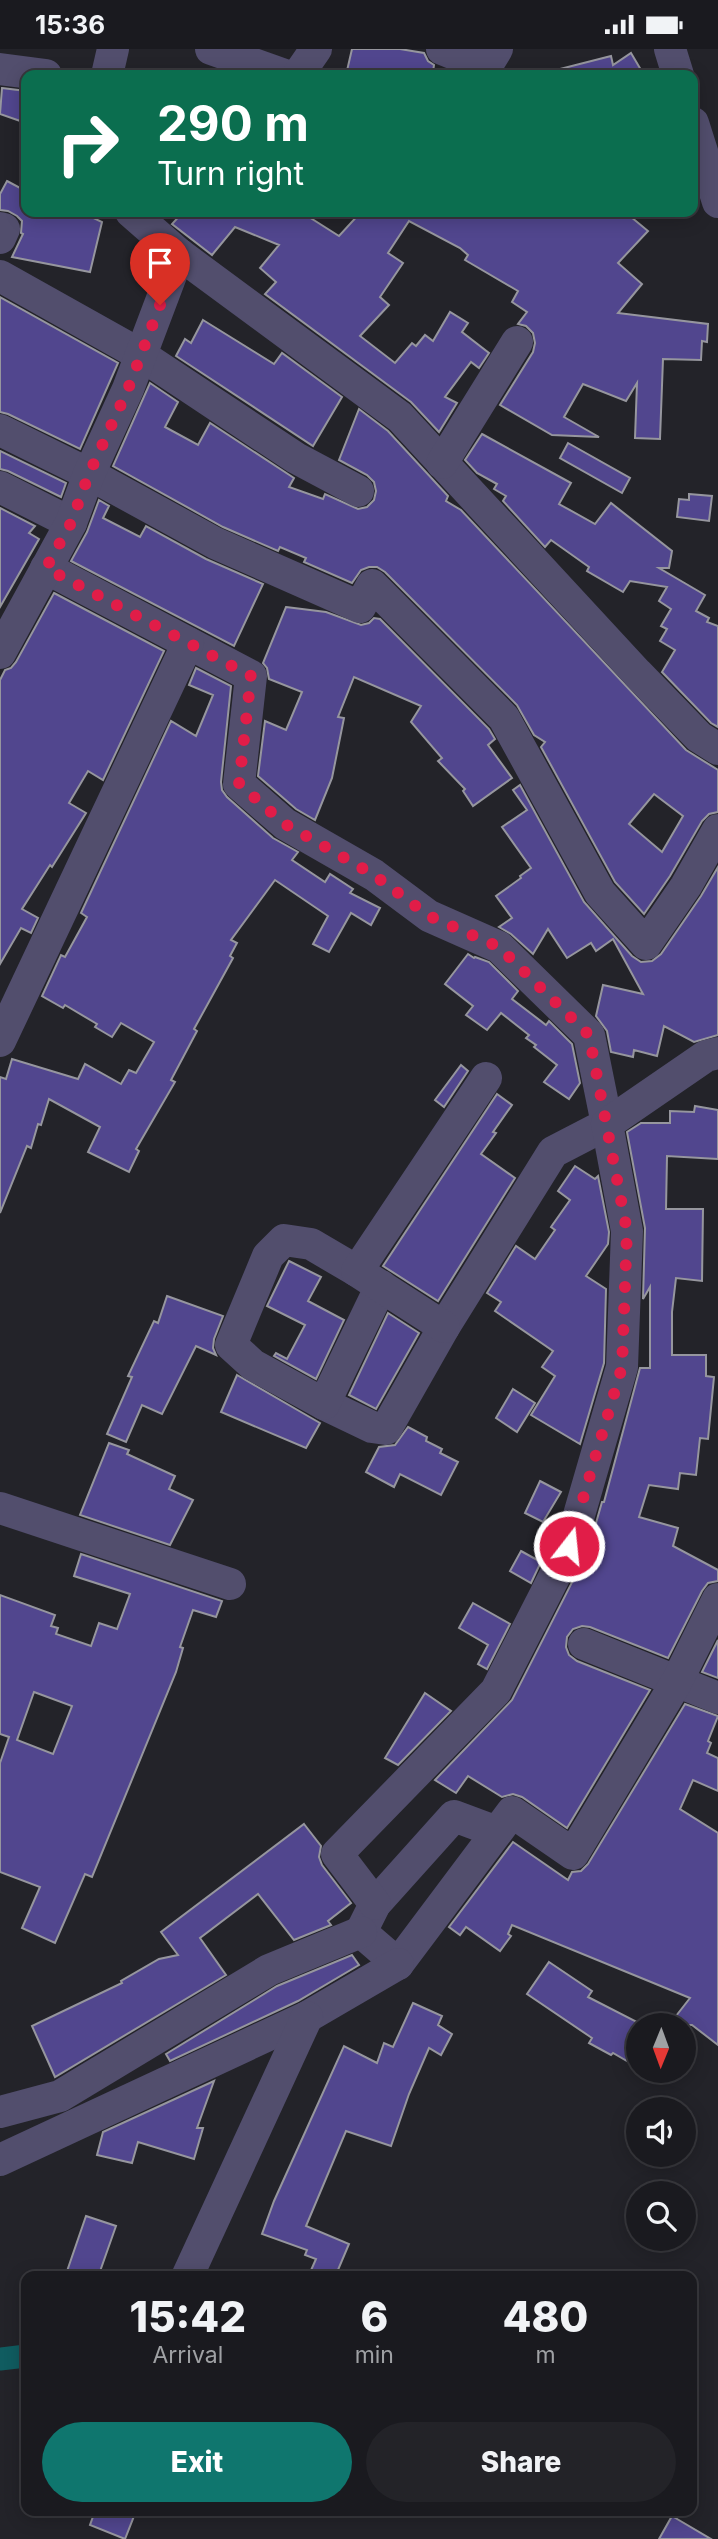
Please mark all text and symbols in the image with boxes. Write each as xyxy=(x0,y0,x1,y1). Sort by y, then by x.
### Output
text: 15:36 xyxy=(35,9,105,40)
text: 290 m xyxy=(157,94,309,153)
icon: right xyxy=(42,98,133,189)
text: Turn right xyxy=(157,154,304,193)
pin xyxy=(130,233,190,305)
icon: arrive xyxy=(141,244,179,282)
position arrow xyxy=(532,1509,606,1583)
north arrow xyxy=(626,2013,696,2083)
map controls xyxy=(626,2013,696,2251)
button: sound xyxy=(626,2097,696,2167)
button: search xyxy=(626,2181,696,2251)
text: 15:42 xyxy=(130,2291,246,2342)
text: 6 xyxy=(360,2291,388,2342)
text: 480 xyxy=(503,2291,588,2342)
text: Arrival xyxy=(152,2341,223,2369)
text: min xyxy=(355,2341,394,2369)
text: m xyxy=(535,2341,556,2369)
button: Exit xyxy=(42,2422,352,2502)
button: Share xyxy=(366,2422,676,2502)

